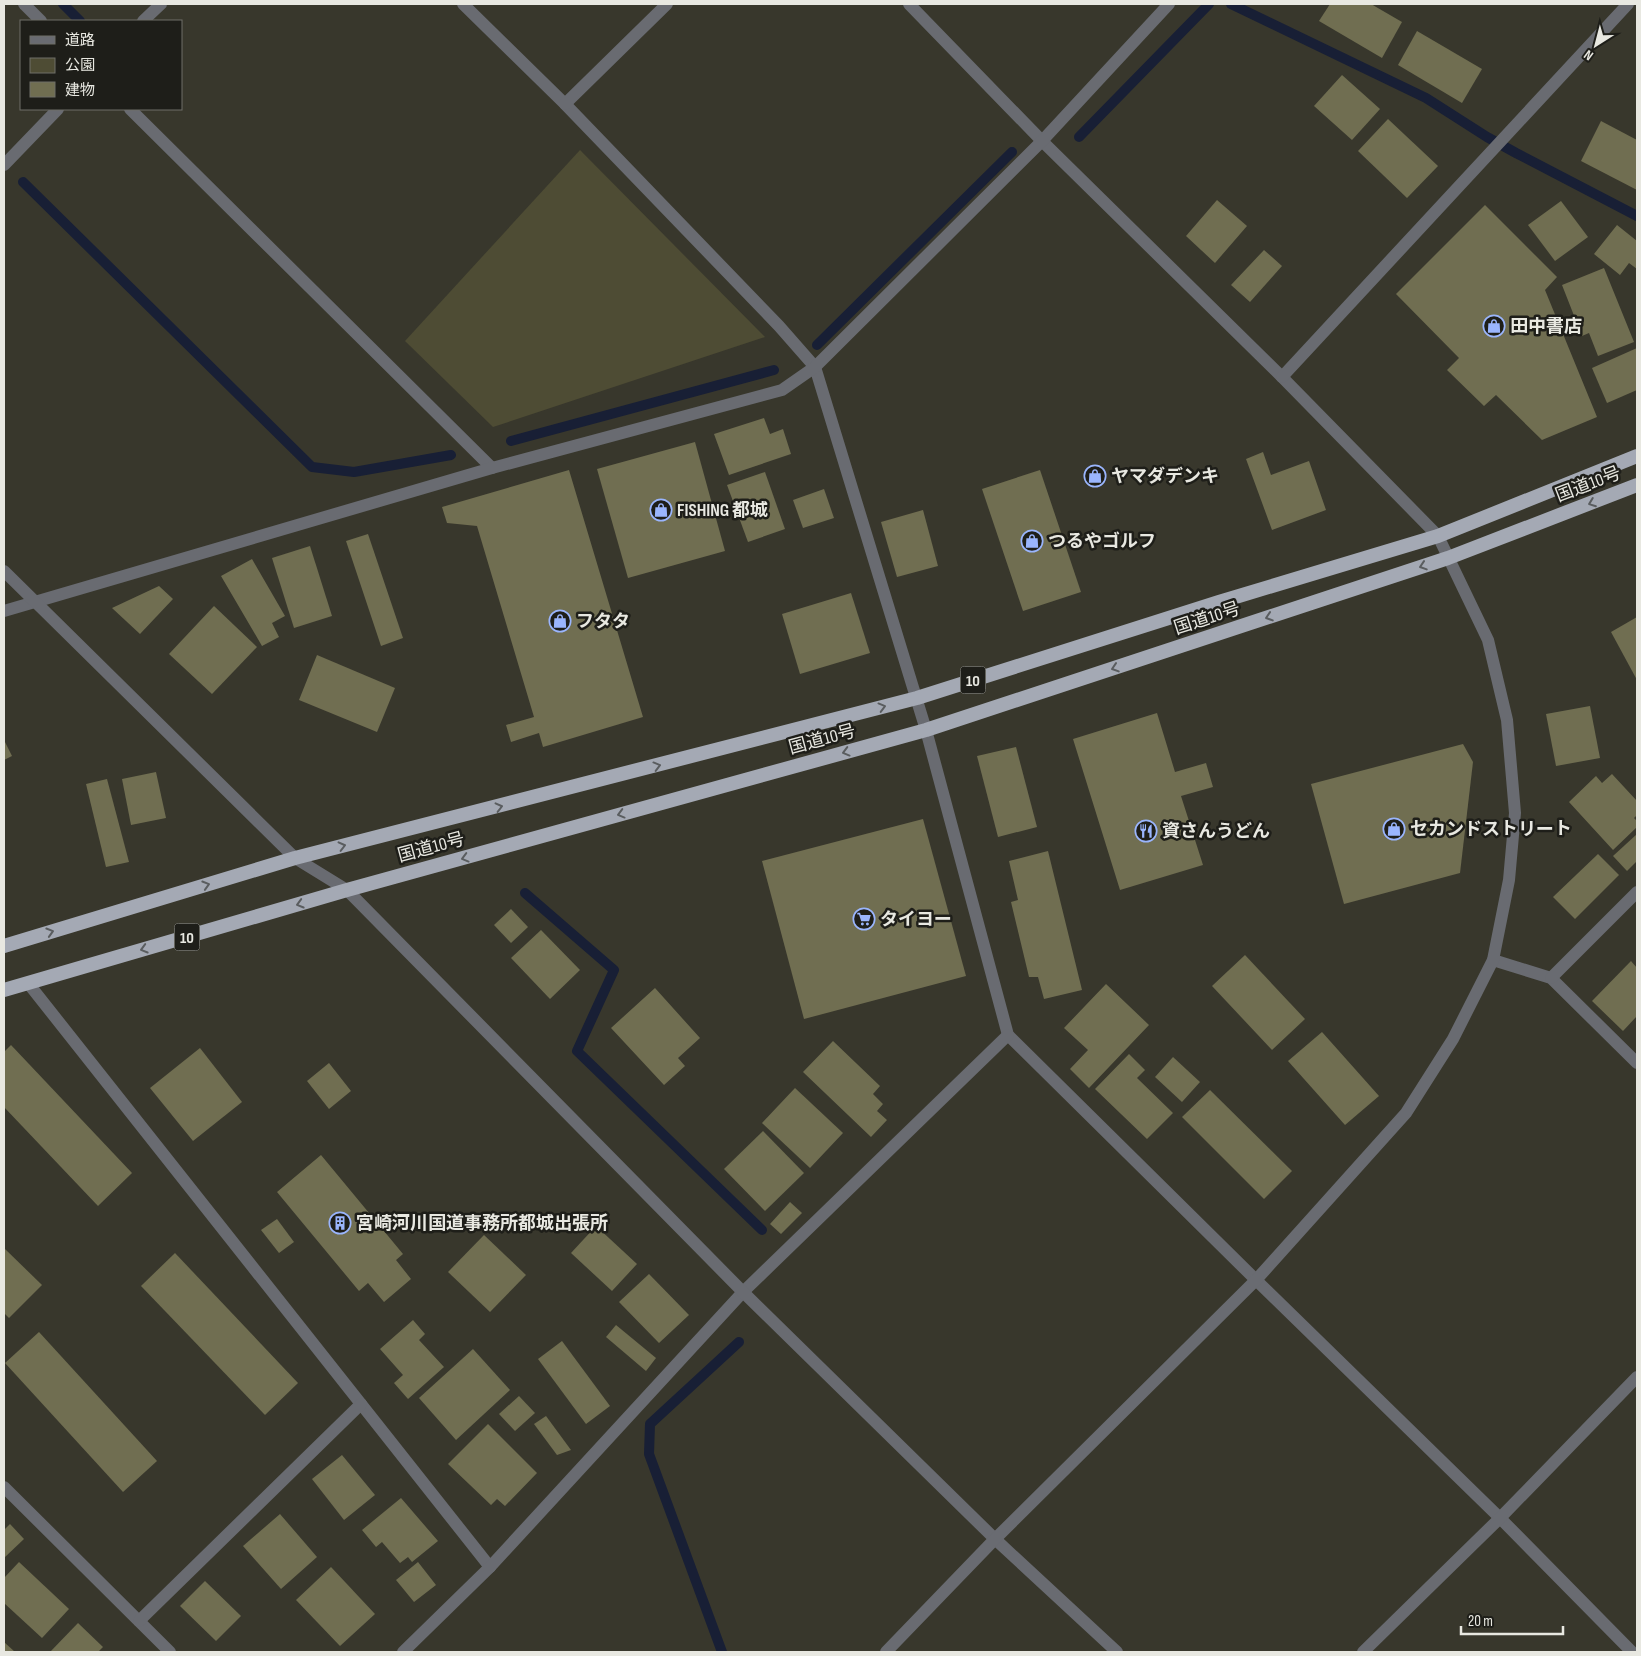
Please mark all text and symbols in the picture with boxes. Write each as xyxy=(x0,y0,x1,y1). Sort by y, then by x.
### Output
legend xyxy=(20,20,182,110)
north arrow xyxy=(1571,20,1621,70)
text: 道路 xyxy=(65,31,95,50)
text: N xyxy=(1581,46,1597,64)
text: 公園 xyxy=(65,56,95,75)
text: 建物 xyxy=(65,81,95,100)
shop icon: 田中書店 xyxy=(1482,314,1506,338)
place label: 田中書店 xyxy=(1510,316,1582,337)
street label: 国道10号 xyxy=(1553,462,1624,507)
shop icon: ヤマダデンキ xyxy=(1083,464,1107,488)
place label: ヤマダデンキ xyxy=(1111,466,1219,487)
one-way arrow xyxy=(1588,497,1597,507)
shop icon: FISHING 都城 xyxy=(649,498,673,522)
place label: FISHING 都城 xyxy=(677,500,768,521)
shop icon: つるやゴルフ xyxy=(1020,529,1044,553)
place label: つるやゴルフ xyxy=(1048,531,1156,552)
one-way arrow xyxy=(1420,560,1428,570)
street label: 国道10号 xyxy=(1171,598,1243,639)
shop icon: フタタ xyxy=(548,609,572,633)
place label: フタタ xyxy=(576,611,630,632)
one-way arrow xyxy=(1265,611,1274,621)
one-way arrow xyxy=(1111,662,1119,672)
road number: 10 xyxy=(960,666,986,694)
one-way arrow xyxy=(877,702,886,713)
street label: 国道10号 xyxy=(786,720,858,758)
one-way arrow xyxy=(842,747,850,757)
one-way arrow xyxy=(652,761,661,772)
one-way arrow xyxy=(495,802,503,812)
one-way arrow xyxy=(618,809,626,819)
shop icon: セカンドストリート xyxy=(1382,817,1406,841)
restaurant icon: 資さんうどん xyxy=(1134,819,1158,843)
place label: セカンドストリート xyxy=(1410,819,1572,840)
place label: 資さんうどん xyxy=(1162,821,1270,842)
street label: 国道10号 xyxy=(395,828,467,866)
one-way arrow xyxy=(337,842,345,852)
one-way arrow xyxy=(461,852,469,862)
one-way arrow xyxy=(201,881,210,891)
one-way arrow xyxy=(297,898,305,908)
supermarket icon: タイヨー xyxy=(852,907,876,931)
place label: タイヨー xyxy=(880,909,952,930)
road number: 10 xyxy=(174,924,200,950)
one-way arrow xyxy=(46,928,54,938)
one-way arrow xyxy=(141,944,149,954)
building icon: 宮崎河川国道事務所都城出張所 xyxy=(328,1211,352,1235)
place label: 宮崎河川国道事務所都城出張所 xyxy=(356,1213,608,1234)
scale bar xyxy=(1461,1604,1564,1636)
text: 20 m xyxy=(1468,1612,1493,1631)

